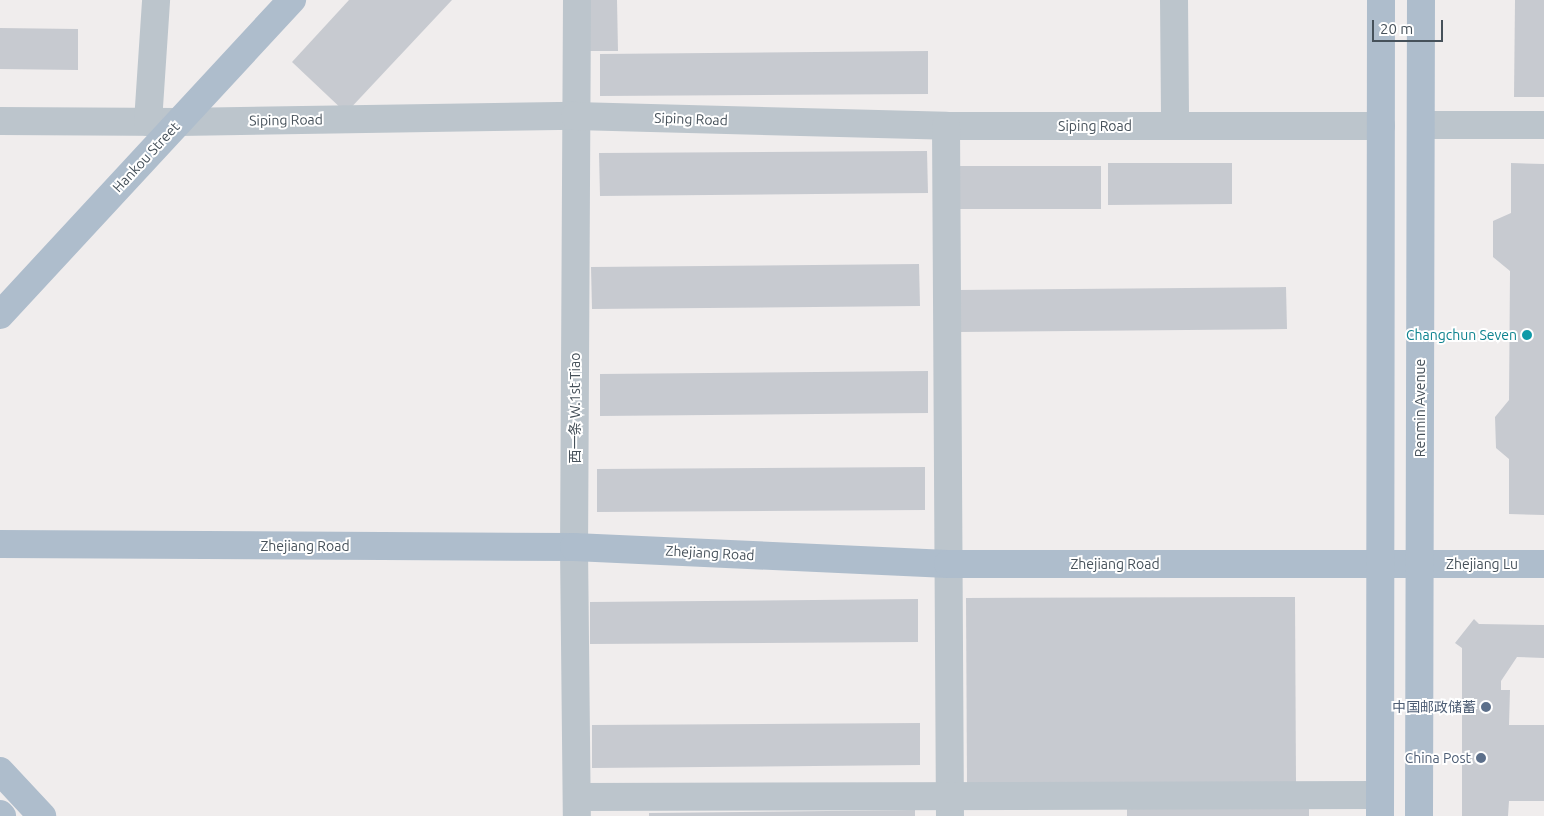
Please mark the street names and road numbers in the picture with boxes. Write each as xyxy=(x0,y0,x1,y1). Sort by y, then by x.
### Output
street label: Siping Road xyxy=(654,109,728,129)
street label: Siping Road xyxy=(249,111,323,129)
street label: Hankou Street xyxy=(109,118,183,196)
street label: Siping Road xyxy=(1058,118,1132,134)
street label: 西一条 W.1st Tiao xyxy=(567,353,583,463)
street label: Renmin Avenue xyxy=(1412,359,1428,457)
street label: Zhejiang Road xyxy=(260,538,350,554)
street label: Zhejiang Road xyxy=(665,542,755,564)
street label: Zhejiang Road xyxy=(1070,556,1160,572)
street label: Zhejiang Lu xyxy=(1446,556,1518,572)

